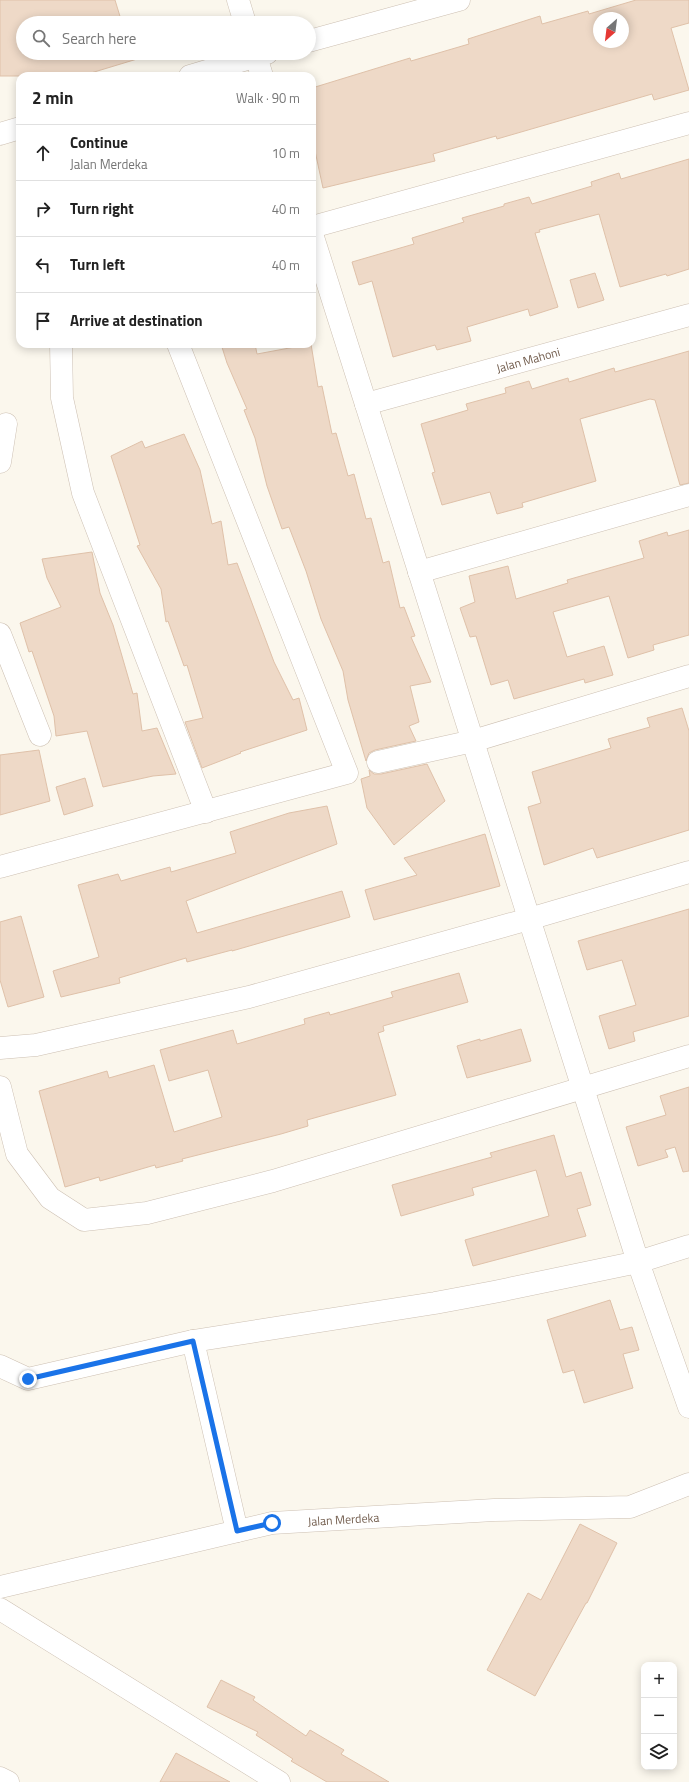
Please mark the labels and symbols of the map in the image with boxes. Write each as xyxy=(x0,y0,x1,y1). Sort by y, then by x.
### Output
north arrow xyxy=(593,12,629,48)
street label: Jalan Mahoni xyxy=(494,342,562,377)
route end xyxy=(19,1370,37,1388)
street label: Jalan Merdeka xyxy=(307,1507,380,1530)
route start xyxy=(263,1514,281,1532)

